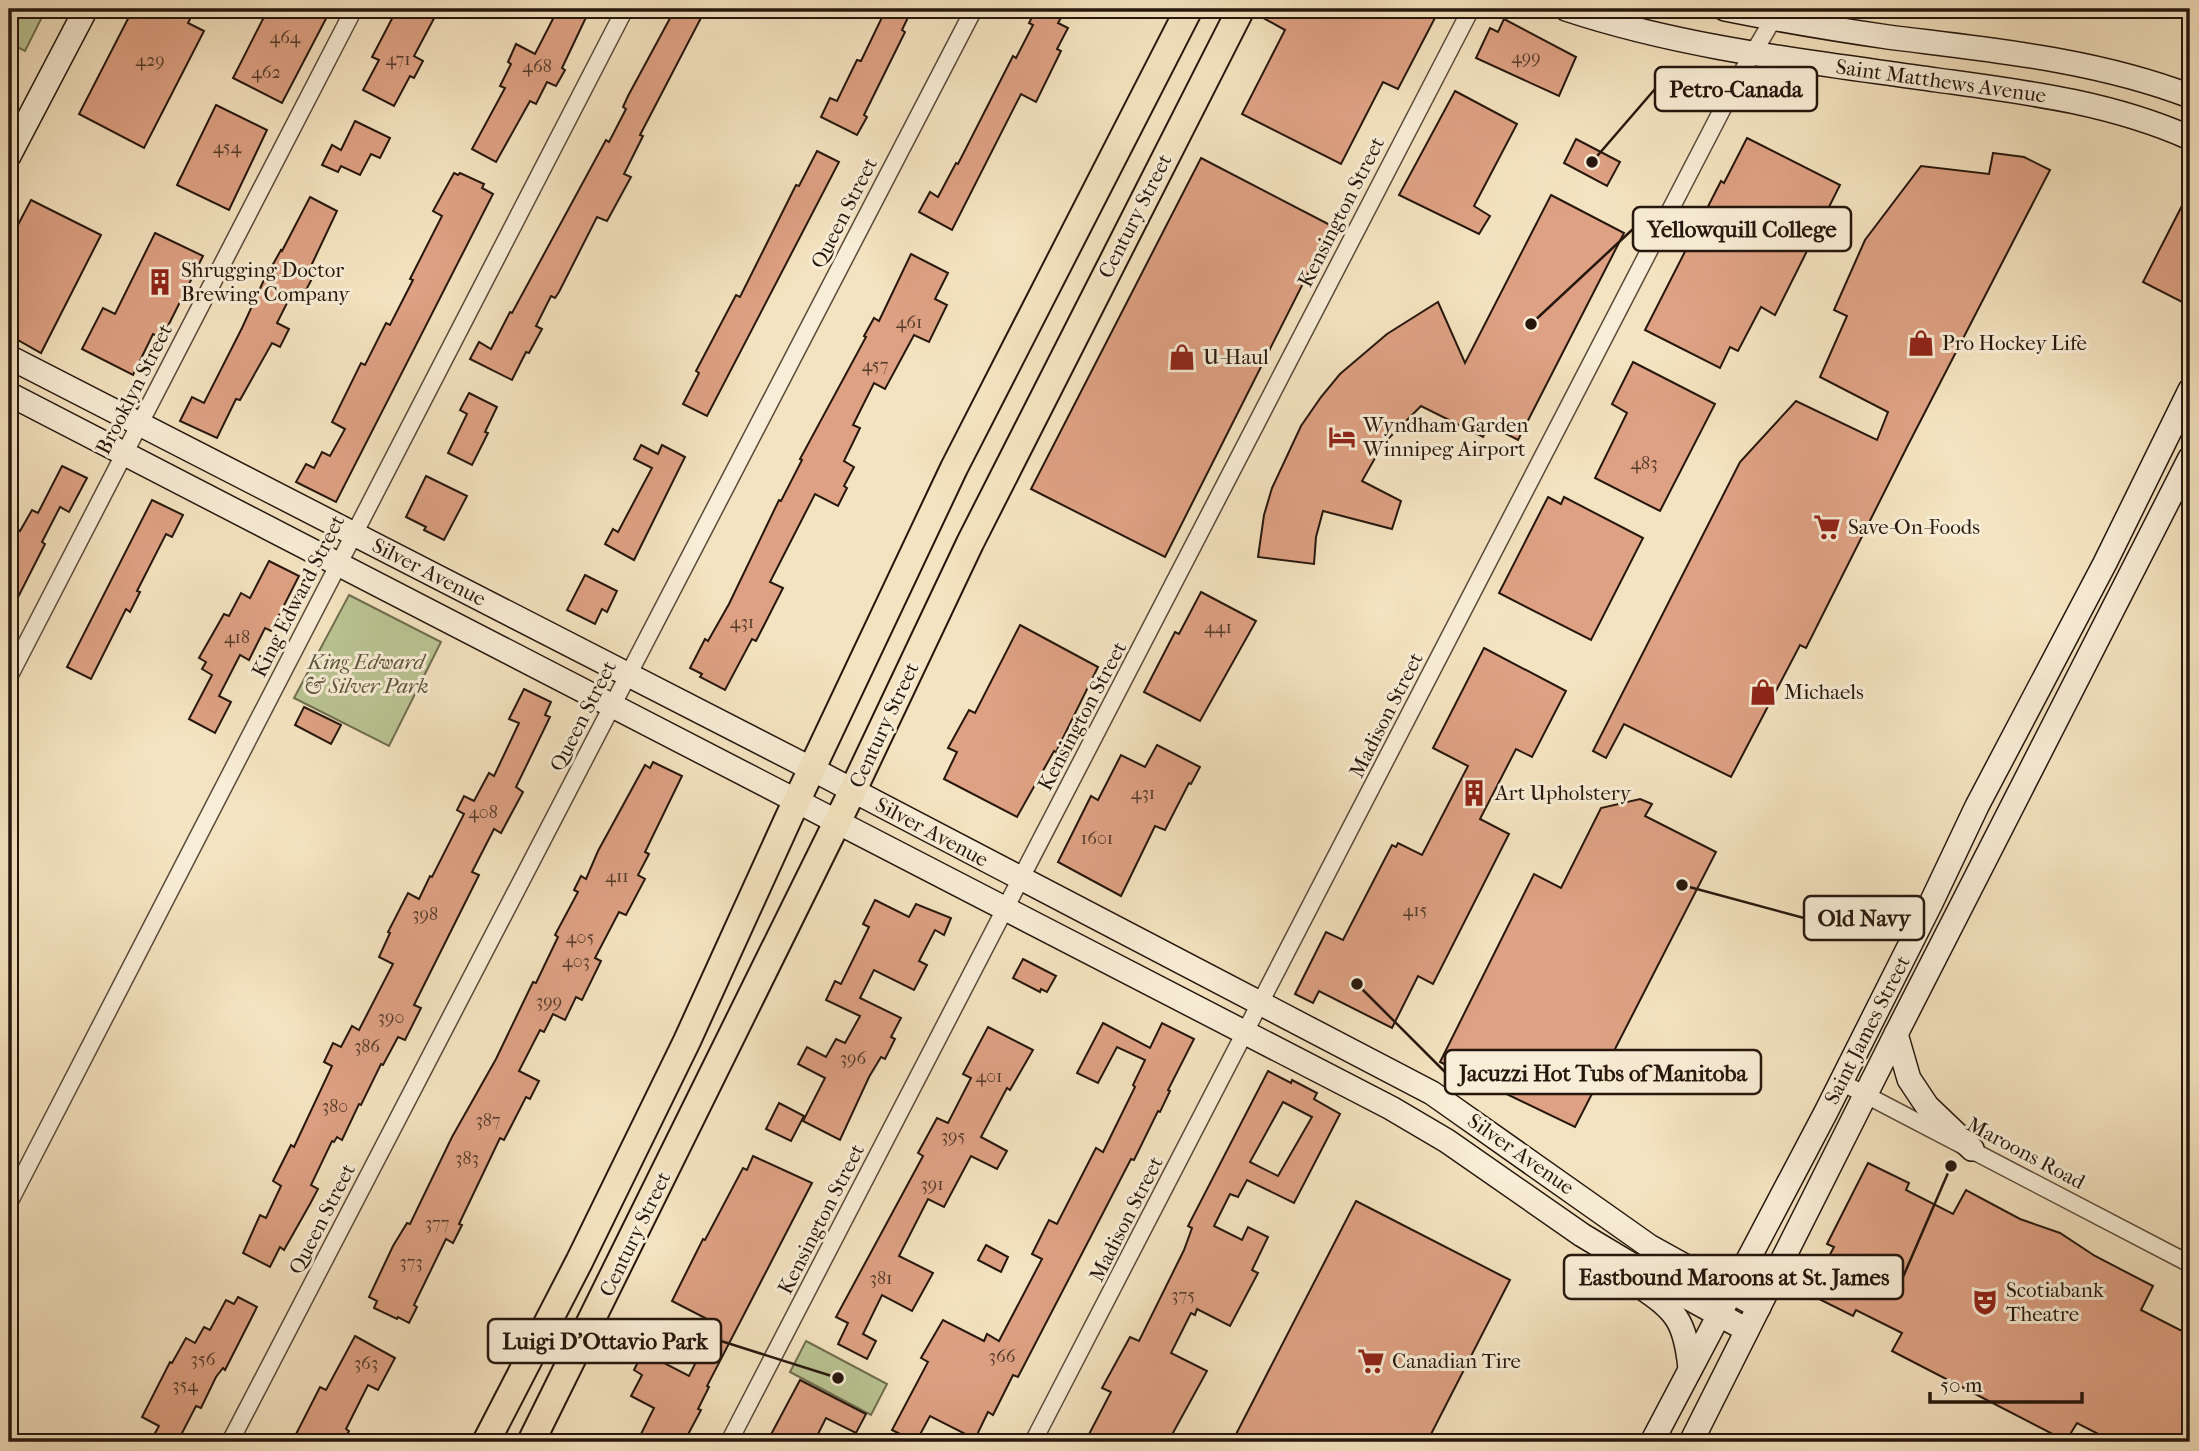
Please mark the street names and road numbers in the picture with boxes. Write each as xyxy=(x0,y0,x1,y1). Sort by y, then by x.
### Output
street label: Saint Matthews Avenue xyxy=(1834,54,2048,108)
street label: Kensington Street xyxy=(1293,132,1389,291)
street label: Century Street xyxy=(1093,150,1177,282)
street label: Queen Street xyxy=(806,153,882,272)
street label: Brooklyn Street xyxy=(91,319,177,458)
street label: King Edward Street xyxy=(247,511,349,681)
street label: Silver Avenue xyxy=(368,533,490,611)
street label: Kensington Street xyxy=(1033,637,1132,795)
street label: Madison Street xyxy=(1344,648,1428,781)
street label: Queen Street xyxy=(545,656,621,775)
street label: Century Street xyxy=(844,658,924,792)
street label: Silver Avenue xyxy=(872,792,992,872)
street label: Saint James Street xyxy=(1819,951,1915,1108)
street label: Silver Avenue xyxy=(1463,1109,1579,1199)
street label: Maroons Road xyxy=(1963,1112,2090,1194)
street label: Kensington Street xyxy=(773,1139,869,1298)
street label: Madison Street xyxy=(1084,1152,1168,1285)
street label: Queen Street xyxy=(284,1159,360,1278)
street label: Century Street xyxy=(594,1167,676,1300)

